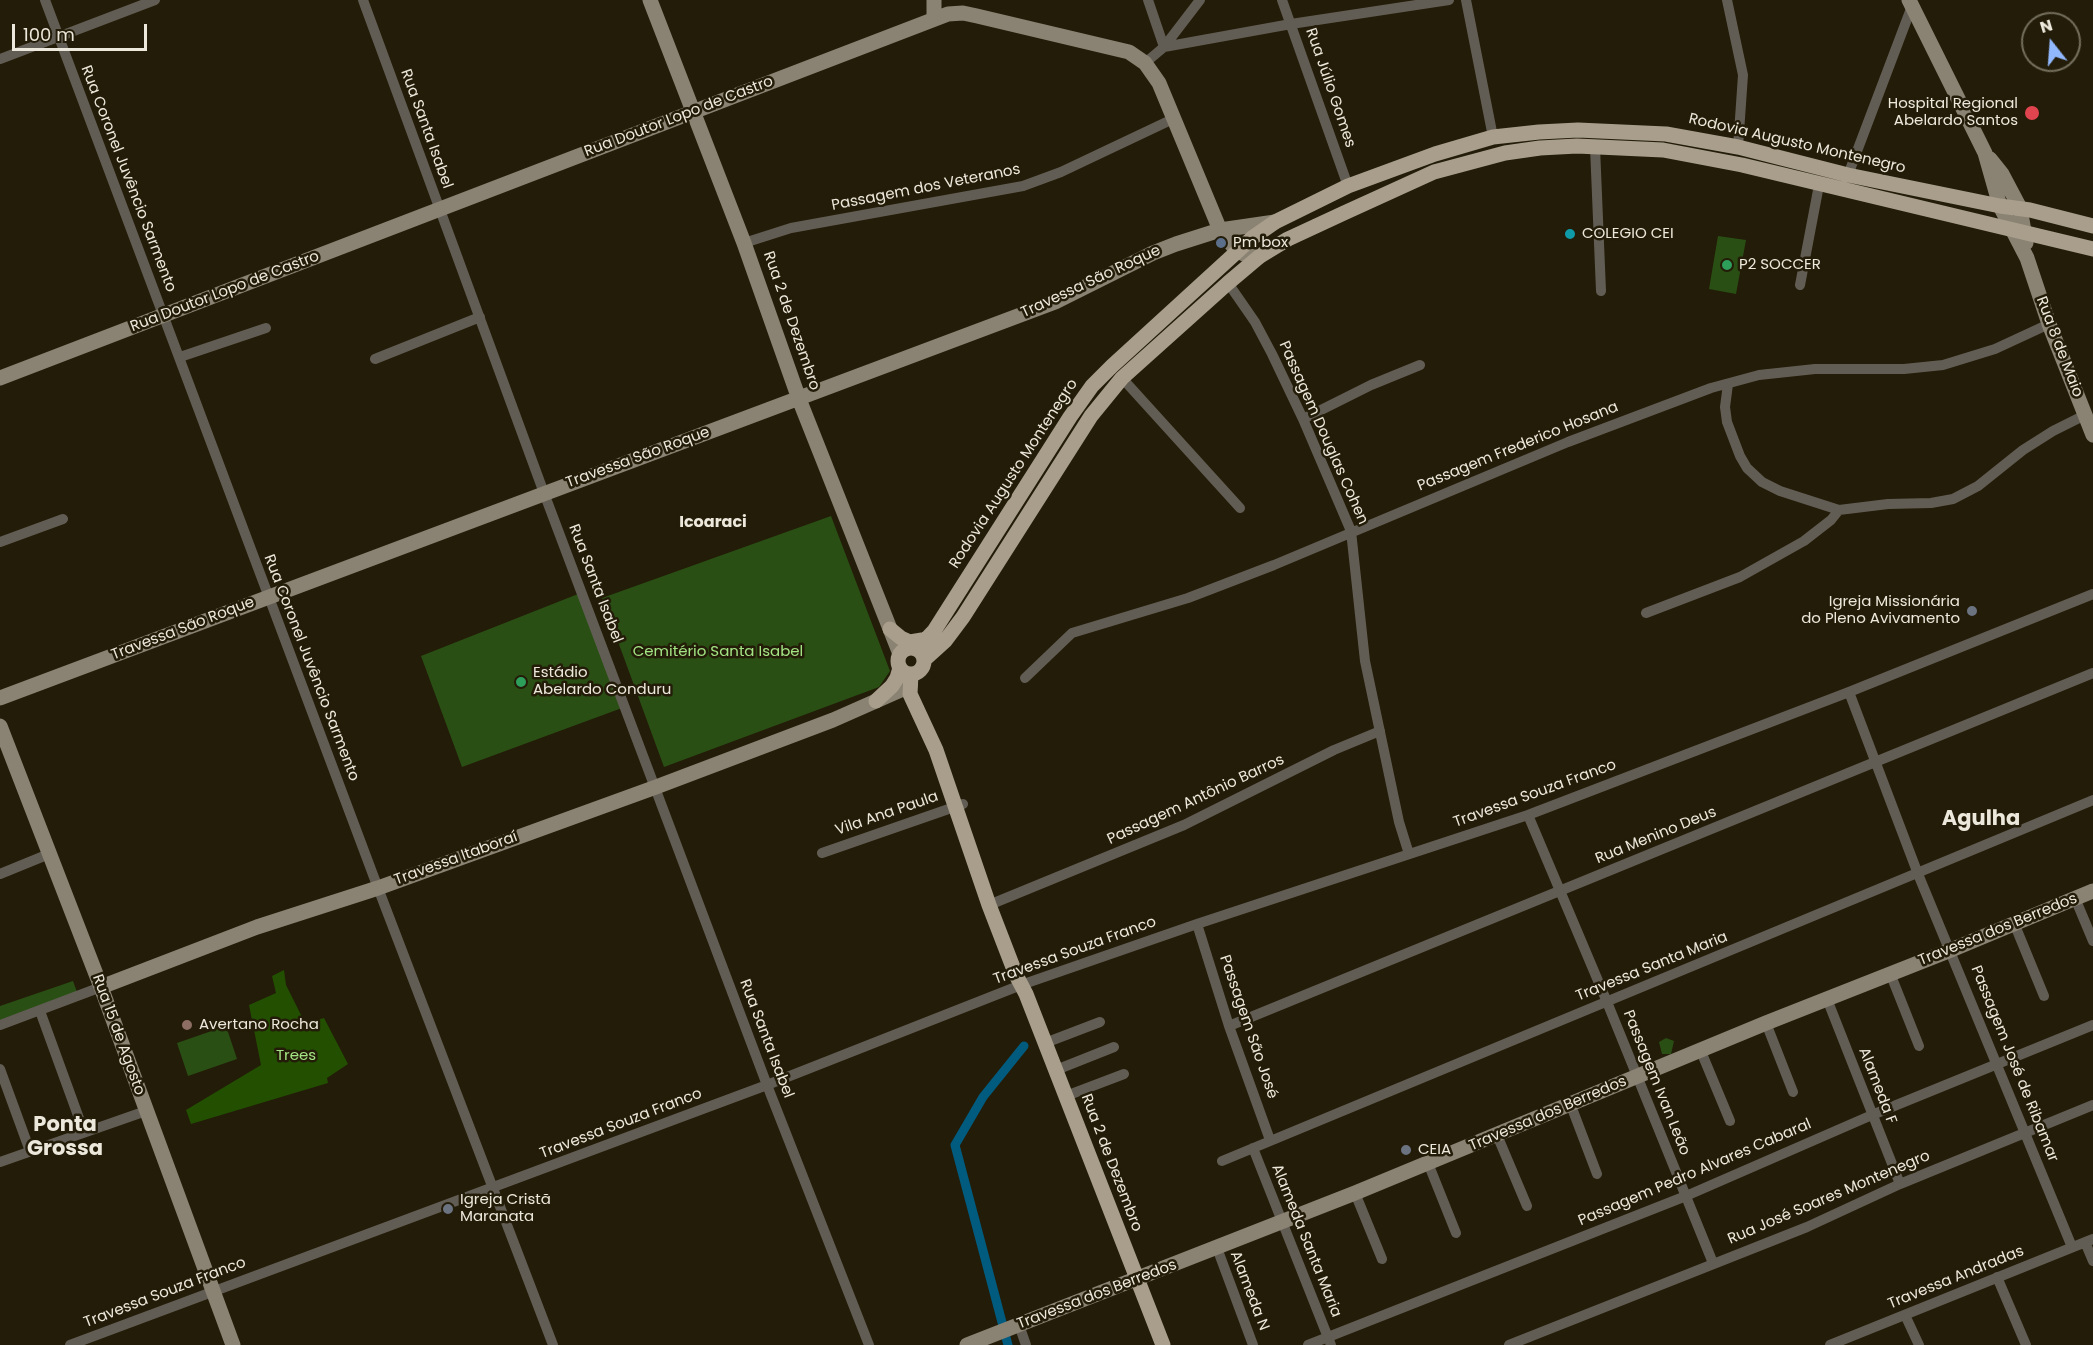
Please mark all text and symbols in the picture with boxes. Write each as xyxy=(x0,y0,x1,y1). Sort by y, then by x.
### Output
scale bar xyxy=(15,12,150,50)
north arrow xyxy=(2021,12,2081,72)
text: N xyxy=(2037,13,2055,39)
text: 100 m xyxy=(23,22,75,47)
street label: Rua Júlio Gomes xyxy=(1301,26,1359,150)
street label: Rua Coronel Juvêncio Sarmento xyxy=(76,63,180,295)
street label: Rua Santa Isabel xyxy=(396,67,456,191)
street label: Rua Doutor Lopo de Castro xyxy=(582,73,776,161)
place label: Hospital Regional Abelardo Santos xyxy=(1888,95,2018,130)
marker: Hospital Regional Abelardo Santos xyxy=(2023,104,2041,122)
street label: Rodovia Augusto Montenegro xyxy=(1687,110,1907,178)
street label: Passagem dos Veteranos xyxy=(830,161,1022,215)
place label: COLEGIO CEI xyxy=(1582,225,1674,243)
marker: COLEGIO CEI xyxy=(1563,227,1577,241)
place label: Pm box xyxy=(1233,234,1288,252)
marker: Pm box xyxy=(1214,236,1228,250)
street label: Travessa São Roque xyxy=(1018,242,1164,322)
street label: Rua Doutor Lopo de Castro xyxy=(128,248,322,336)
street label: Rua 2 de Dezembro xyxy=(759,249,823,393)
place label: P2 SOCCER xyxy=(1739,256,1821,274)
marker: P2 SOCCER xyxy=(1720,258,1734,272)
street label: Rua 8 de Maio xyxy=(2032,294,2086,400)
street label: Passagem Douglas Cohen xyxy=(1274,339,1372,527)
street label: Rodovia Augusto Montenegro xyxy=(946,376,1082,572)
street label: Passagem Frederico Hosana xyxy=(1415,398,1621,496)
street label: Travessa São Roque xyxy=(564,424,712,492)
district label: Icoaraci xyxy=(679,513,747,533)
street label: Rua Santa Isabel xyxy=(564,522,626,646)
street label: Rua Coronel Juvêncio Sarmento xyxy=(259,552,363,784)
street label: Travessa São Roque xyxy=(109,593,257,665)
place label: Igreja Missionária do Pleno Avivamento xyxy=(1801,593,1960,628)
marker: Igreja Missionária do Pleno Avivamento xyxy=(1965,604,1979,618)
park label: Cemitério Santa Isabel xyxy=(633,643,803,661)
place label: Estádio Abelardo Conduru xyxy=(533,664,671,699)
marker: Estádio Abelardo Conduru xyxy=(514,675,528,689)
street label: Passagem Antônio Barros xyxy=(1105,751,1287,849)
street label: Travessa Souza Franco xyxy=(1451,756,1619,832)
street label: Vila Ana Paula xyxy=(833,788,941,840)
street label: Rua Menino Deus xyxy=(1593,804,1719,868)
district label: Agulha xyxy=(1942,807,2020,833)
street label: Travessa Itaboraí xyxy=(392,828,520,890)
street label: Travessa dos Berredos xyxy=(1916,890,2080,970)
street label: Travessa Souza Franco xyxy=(991,913,1159,989)
street label: Travessa Santa Maria xyxy=(1574,928,1730,1006)
street label: Passagem São José xyxy=(1215,953,1281,1101)
street label: Passagem José de Ribamar xyxy=(1966,963,2062,1165)
street label: Rua 15 de Agosto xyxy=(88,972,148,1098)
street label: Rua Santa Isabel xyxy=(735,977,797,1101)
street label: Passagem Ivan Leão xyxy=(1619,1008,1693,1158)
place label: Avertano Rocha xyxy=(199,1016,319,1034)
marker: Avertano Rocha xyxy=(180,1018,194,1032)
street label: Alameda F xyxy=(1854,1045,1900,1127)
park label: Trees xyxy=(276,1047,316,1065)
street label: Travessa dos Berredos xyxy=(1466,1073,1630,1155)
street label: Travessa Souza Franco xyxy=(538,1085,704,1163)
street label: Rua 2 de Dezembro xyxy=(1076,1092,1146,1234)
district label: Ponta Grossa xyxy=(27,1113,103,1163)
street label: Passagem Pedro Alvares Cabaral xyxy=(1576,1116,1814,1230)
place label: CEIA xyxy=(1418,1141,1451,1159)
marker: CEIA xyxy=(1399,1143,1413,1157)
street label: Rua José Soares Montenegro xyxy=(1725,1147,1933,1249)
street label: Alameda Santa Maria xyxy=(1267,1162,1345,1320)
place label: Igreja Cristã Maranata xyxy=(460,1191,551,1226)
marker: Igreja Cristã Maranata xyxy=(441,1202,455,1216)
street label: Travessa Andradas xyxy=(1885,1242,2027,1314)
street label: Alameda N xyxy=(1226,1249,1272,1333)
street label: Travessa Souza Franco xyxy=(82,1254,248,1332)
street label: Travessa dos Berredos xyxy=(1015,1256,1179,1334)

